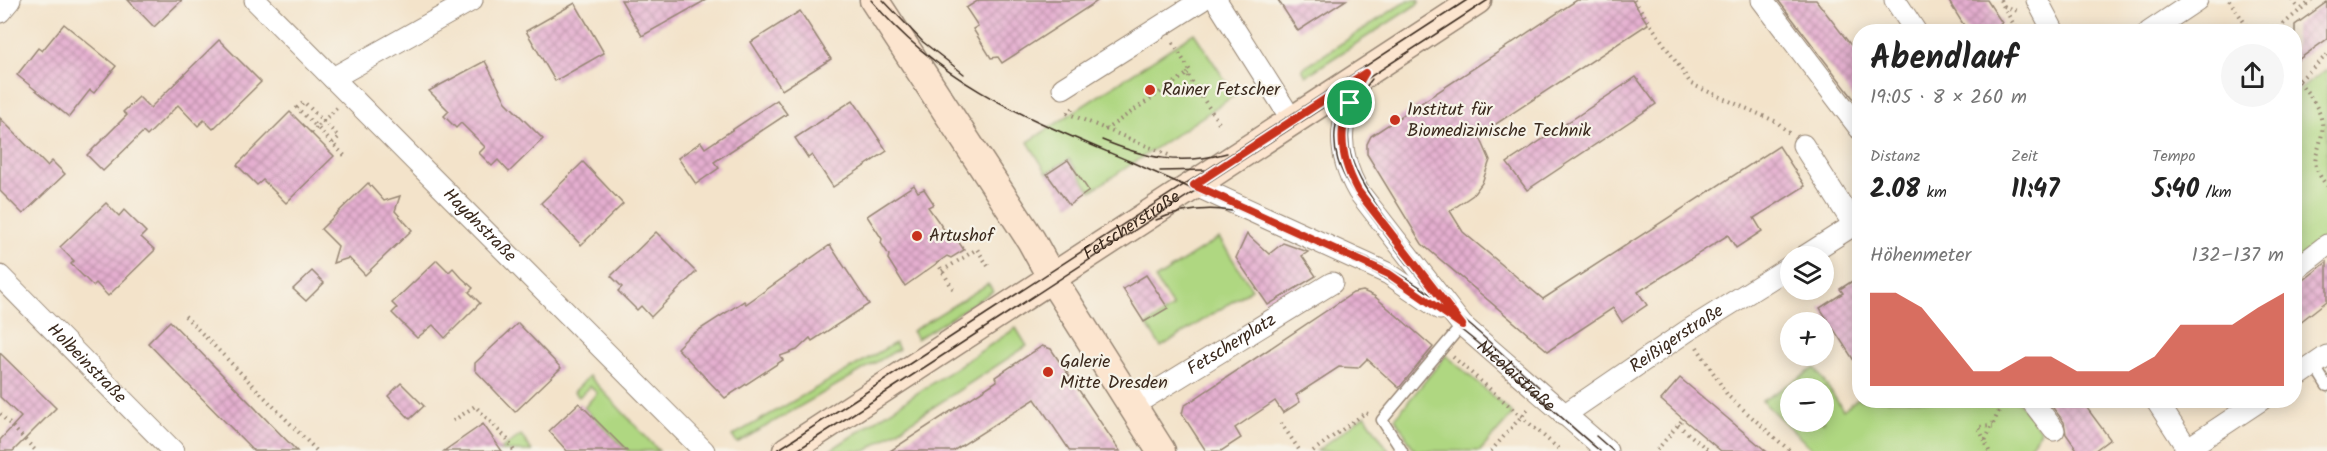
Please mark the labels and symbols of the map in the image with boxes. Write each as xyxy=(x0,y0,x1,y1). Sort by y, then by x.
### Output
place label: Rainer Fetscher xyxy=(1162,76,1281,105)
pin xyxy=(1324,77,1375,128)
marker: Rainer Fetscher xyxy=(1143,83,1157,97)
place label: Institut für Biomedizinische Technik xyxy=(1407,96,1592,146)
marker: Institut für Biomedizinische Technik xyxy=(1388,113,1402,127)
street label: Haydnstraße xyxy=(435,181,523,269)
street label: Fetscherstraße xyxy=(1077,183,1187,268)
place label: Artushof xyxy=(929,222,996,251)
marker: Artushof xyxy=(910,229,924,243)
street label: Reißigerstraße xyxy=(1623,297,1730,381)
street label: Fetscherplatz xyxy=(1181,306,1282,383)
street label: Holbeinstraße xyxy=(40,316,133,411)
street label: Nicolaistraße xyxy=(1470,333,1562,420)
place label: Galerie Mitte Dresden xyxy=(1060,348,1168,398)
marker: Galerie Mitte Dresden xyxy=(1041,365,1055,379)

